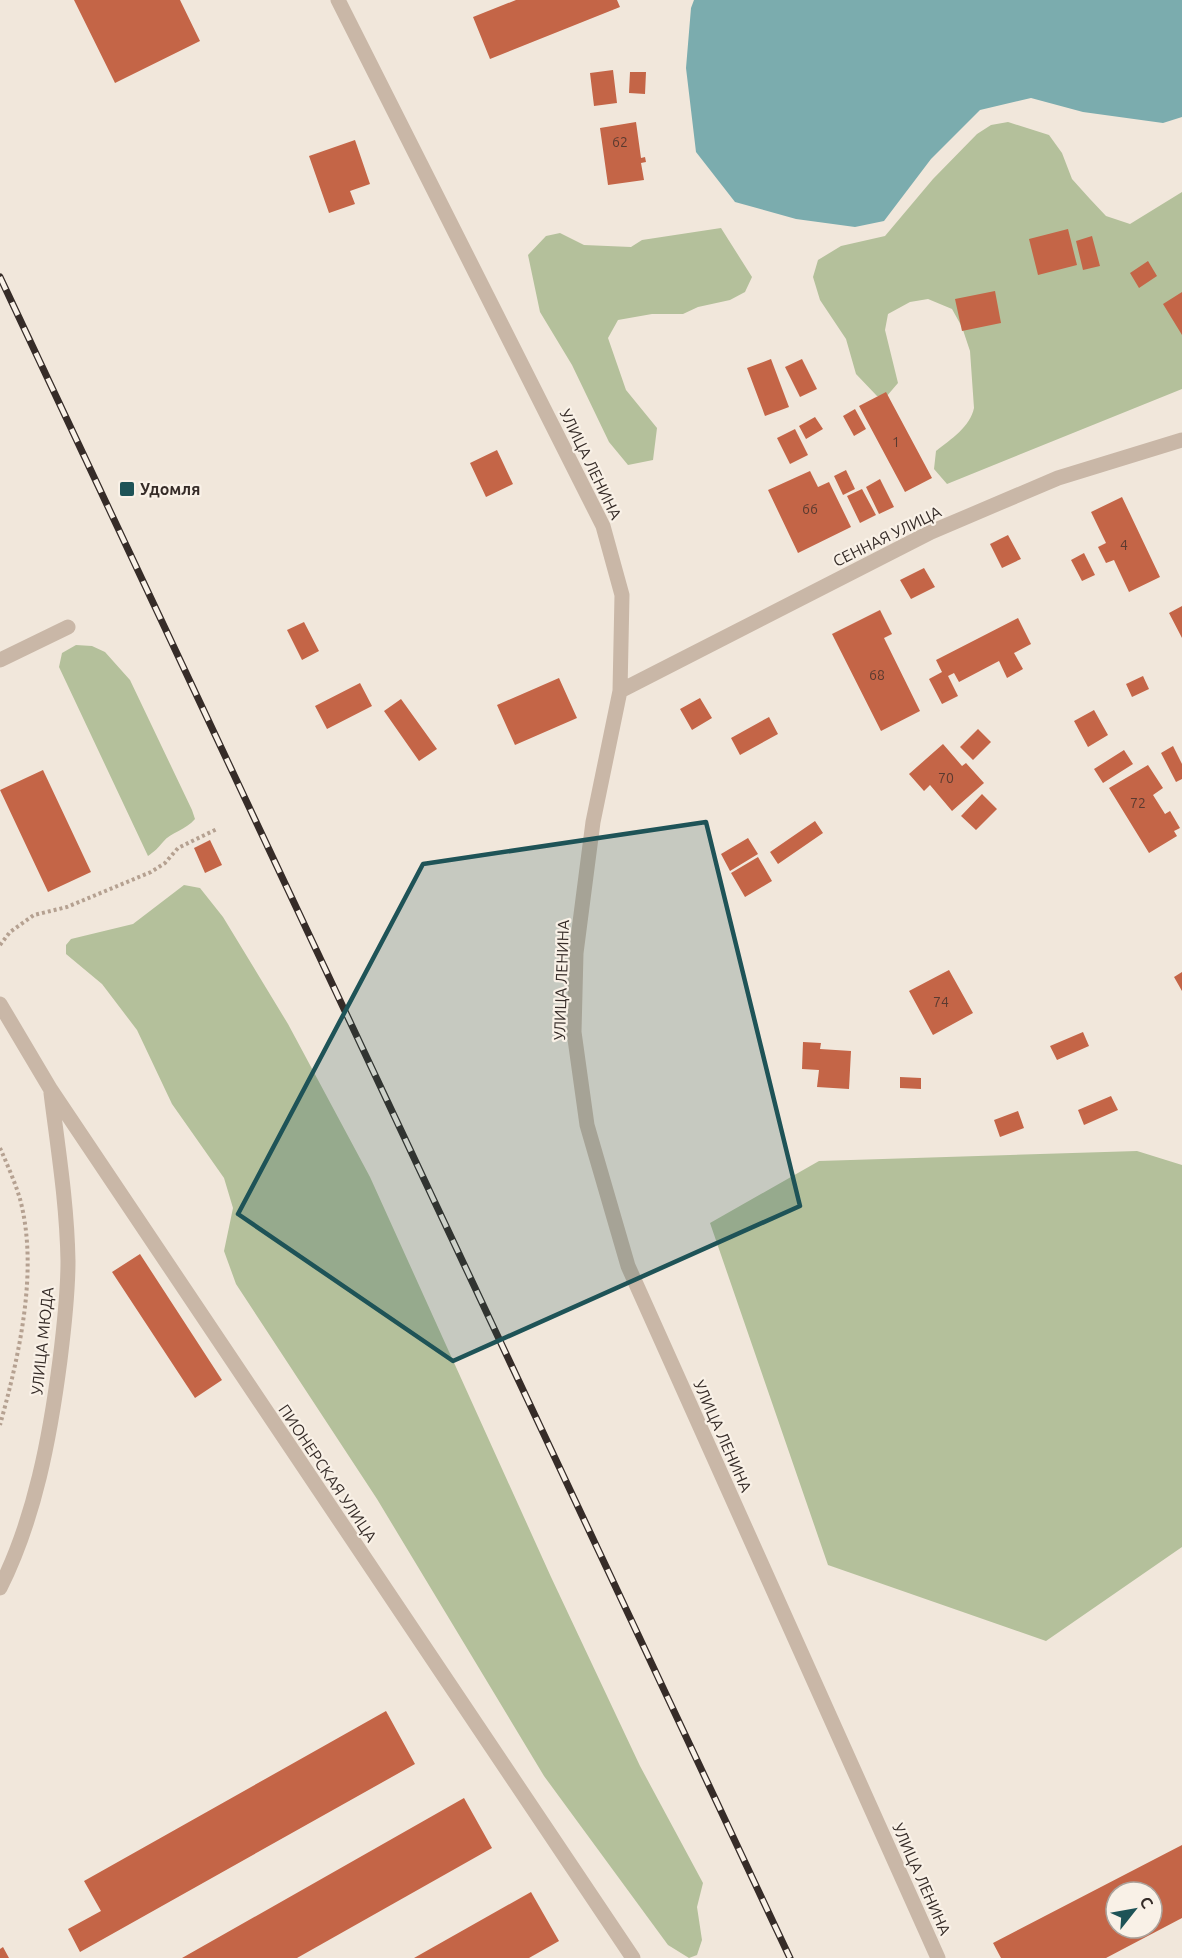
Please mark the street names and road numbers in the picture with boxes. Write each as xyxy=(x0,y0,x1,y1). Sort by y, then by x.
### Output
street label: УЛИЦА ЛЕНИНА xyxy=(556,406,626,523)
street label: СЕННАЯ УЛИЦА xyxy=(830,502,945,570)
street label: УЛИЦА ЛЕНИНА xyxy=(550,919,572,1041)
street label: УЛИЦА МЮДА xyxy=(27,1286,57,1396)
street label: УЛИЦА ЛЕНИНА xyxy=(690,1377,756,1495)
street label: ПИОНЕРСКАЯ УЛИЦА xyxy=(275,1401,381,1546)
street label: УЛИЦА ЛЕНИНА xyxy=(889,1820,955,1938)

